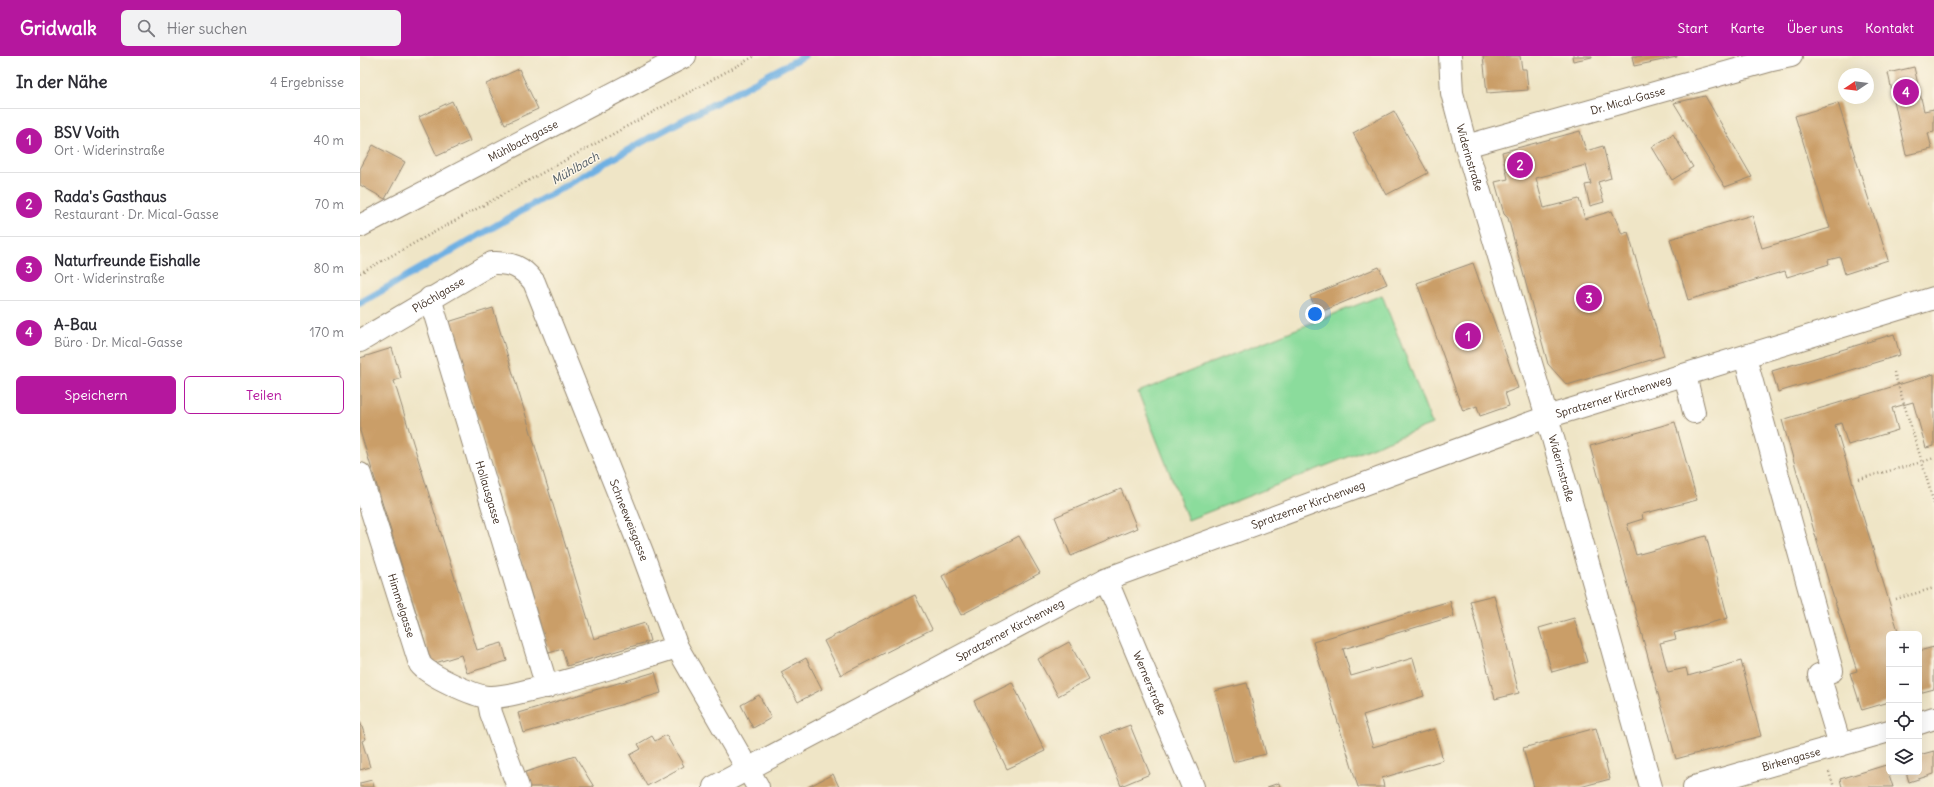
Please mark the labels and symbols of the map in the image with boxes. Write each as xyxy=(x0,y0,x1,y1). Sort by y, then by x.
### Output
north arrow xyxy=(1838,68,1874,104)
pin: 4 xyxy=(1893,77,1919,107)
street label: Dr. Mical-Gasse xyxy=(1589,83,1667,118)
street label: Mühlbachgasse xyxy=(486,117,560,165)
street label: Widerinstraße xyxy=(1453,122,1486,193)
water label: Mühlbach xyxy=(548,148,603,188)
pin: 2 xyxy=(1507,150,1533,180)
street label: Plöchlgasse xyxy=(410,274,467,316)
pin: 3 xyxy=(1576,283,1602,313)
your location xyxy=(1305,304,1325,324)
pin: 1 xyxy=(1455,321,1481,351)
street label: Spratzerner Kirchenweg xyxy=(1554,372,1673,421)
street label: Widerinstraße xyxy=(1545,433,1578,504)
street label: Hollausgasse xyxy=(472,459,505,526)
street label: Schneeweisgasse xyxy=(607,477,652,563)
street label: Spratzerner Kirchenweg xyxy=(1249,477,1367,532)
street label: Himmelgasse xyxy=(385,572,418,639)
street label: Spratzerner Kirchenweg xyxy=(953,596,1066,664)
street label: Wernerstraße xyxy=(1130,649,1169,717)
street label: Birkengasse xyxy=(1760,744,1822,774)

